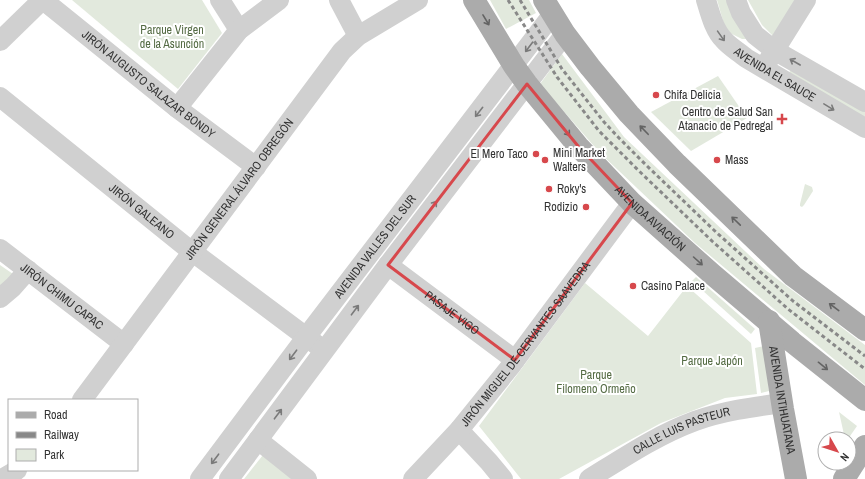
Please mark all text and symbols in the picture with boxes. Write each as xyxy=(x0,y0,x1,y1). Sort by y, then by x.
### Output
one-way arrow xyxy=(482,14,490,25)
park label: Parque Virgen de la Asunción xyxy=(140,22,204,52)
street label: JIRÓN AUGUSTO SALAZAR BONDY xyxy=(79,26,219,142)
one-way arrow xyxy=(717,30,725,41)
one-way arrow xyxy=(524,41,533,52)
street label: AVENIDA EL SAUCE xyxy=(730,43,819,105)
one-way arrow xyxy=(789,57,801,65)
place label: Chifa Delicia xyxy=(664,87,721,103)
marker: Chifa Delicia xyxy=(651,90,661,100)
one-way arrow xyxy=(823,103,835,111)
place label: Centro de Salud San Atanacio de Pedregal xyxy=(677,104,773,134)
one-way arrow xyxy=(474,107,483,118)
marker: Centro de Salud San Atanacio de Pedregal xyxy=(776,113,788,125)
street label: JIRÓN GENERAL ÁLVARO OBREGÓN xyxy=(181,115,297,263)
one-way arrow xyxy=(561,125,570,136)
one-way arrow xyxy=(639,125,649,135)
place label: Mini Market Walters xyxy=(553,145,605,175)
place label: El Mero Taco xyxy=(471,146,528,162)
marker: El Mero Taco xyxy=(531,149,541,159)
place label: Mass xyxy=(725,152,749,168)
marker: Mini Market Walters xyxy=(540,155,550,165)
marker: Mass xyxy=(712,155,722,165)
street label: JIRÓN GALEANO xyxy=(106,180,178,243)
place label: Roky's xyxy=(557,181,586,197)
street label: AVENIDA AVIACIÓN xyxy=(611,181,689,255)
marker: Roky's xyxy=(544,184,554,194)
street label: AVENIDA VALLES DEL SUR xyxy=(330,192,420,303)
place label: Rodizio xyxy=(544,199,578,215)
one-way arrow xyxy=(429,201,438,212)
marker: Rodizio xyxy=(581,202,591,212)
one-way arrow xyxy=(731,216,741,226)
one-way arrow xyxy=(693,256,703,266)
street label: JIRÓN MIGUEL DE CERVANTES SAAVEDRA xyxy=(457,258,594,430)
street label: JIRÓN CHIMU CAPAC xyxy=(17,260,107,333)
place label: Casino Palace xyxy=(641,278,705,294)
marker: Casino Palace xyxy=(628,281,638,291)
street label: PASAJE VIGO xyxy=(421,287,483,339)
one-way arrow xyxy=(828,303,839,311)
one-way arrow xyxy=(351,304,359,315)
street label: AVENIDA INTIHUATANA xyxy=(765,344,799,456)
one-way arrow xyxy=(289,350,297,361)
park label: Parque Japón xyxy=(681,353,743,369)
one-way arrow xyxy=(817,362,828,370)
park label: Parque Filomeno Ormeño xyxy=(556,367,636,397)
legend xyxy=(8,399,138,471)
street label: CALLE LUIS PASTEUR xyxy=(630,404,732,458)
text: Road xyxy=(44,407,68,423)
one-way arrow xyxy=(274,409,282,420)
text: Railway xyxy=(44,427,79,443)
north arrow xyxy=(817,431,857,471)
text: Park xyxy=(44,447,64,463)
text: N xyxy=(837,450,852,464)
one-way arrow xyxy=(211,454,219,465)

